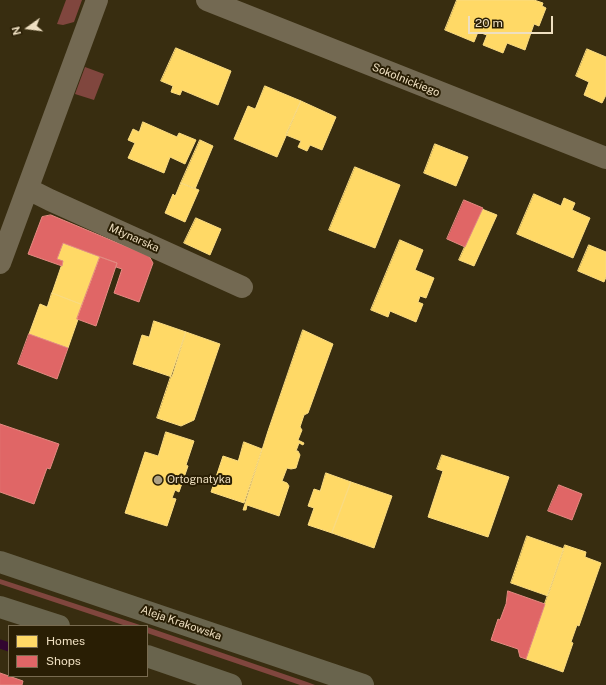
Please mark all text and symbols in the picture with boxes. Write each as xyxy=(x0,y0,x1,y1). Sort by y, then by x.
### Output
north arrow xyxy=(8,8,48,48)
scale bar xyxy=(470,8,555,34)
text: 20 m xyxy=(475,16,503,30)
text: N xyxy=(9,25,23,37)
street label: Sokolnickiego xyxy=(370,60,442,100)
street label: Młynarska xyxy=(107,221,161,255)
place label: Ortognatyka xyxy=(167,473,231,487)
marker: Ortognatyka xyxy=(152,474,164,486)
street label: Aleja Krakowska xyxy=(139,603,223,643)
legend xyxy=(8,625,148,677)
text: Homes xyxy=(46,634,85,648)
text: Shops xyxy=(46,654,81,668)

